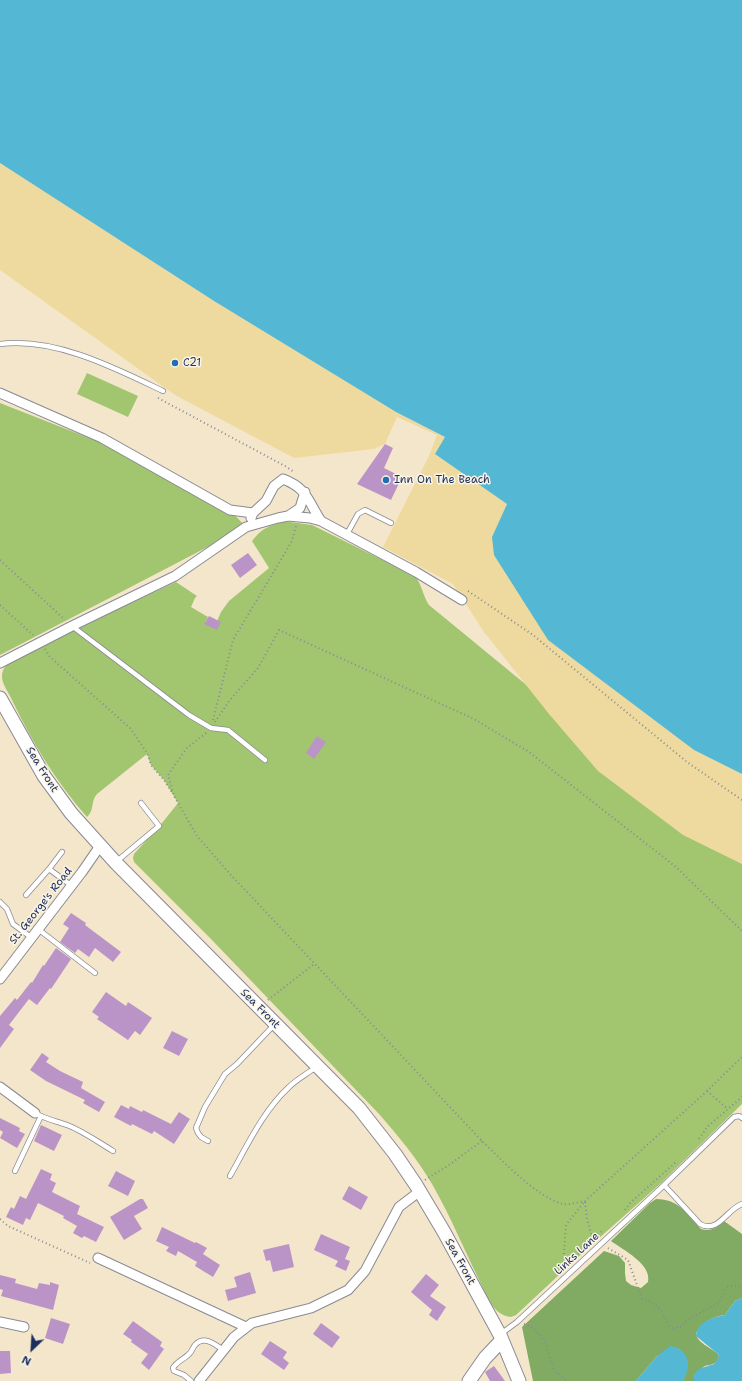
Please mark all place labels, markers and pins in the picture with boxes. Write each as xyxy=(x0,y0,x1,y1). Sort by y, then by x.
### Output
place label: C21 xyxy=(183,356,201,370)
marker: C21 xyxy=(170,358,180,368)
place label: Inn On The Beach xyxy=(394,473,490,487)
marker: Inn On The Beach xyxy=(381,475,391,485)

